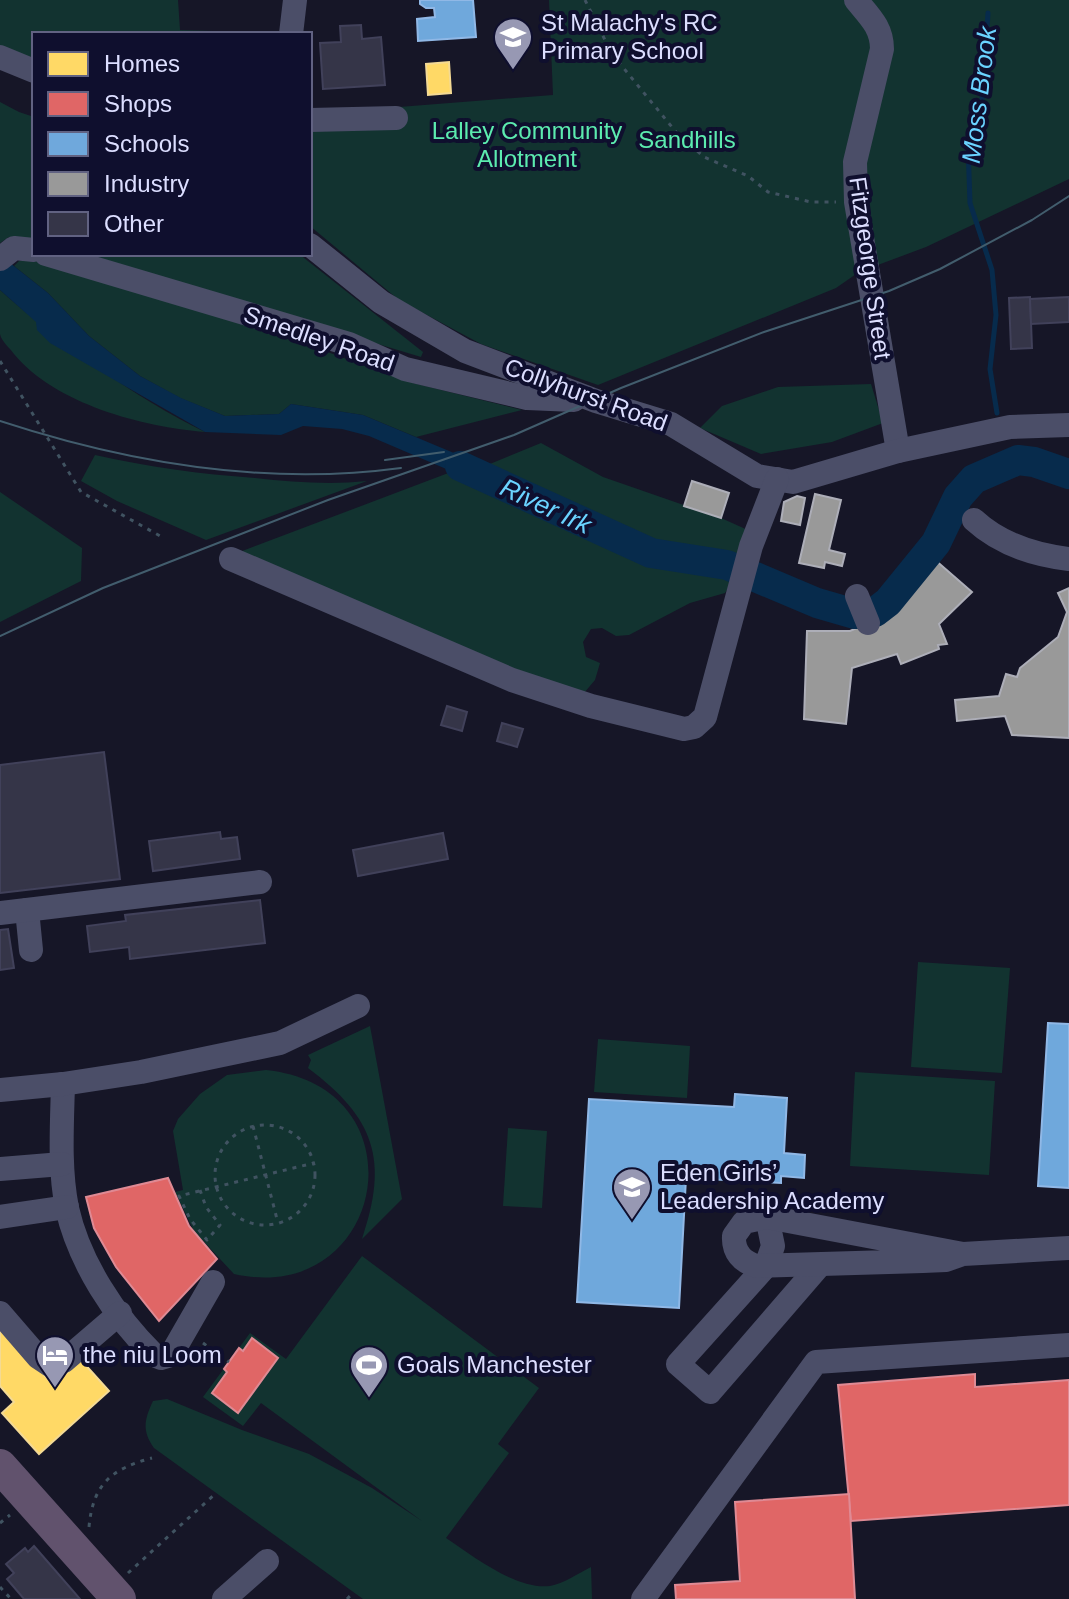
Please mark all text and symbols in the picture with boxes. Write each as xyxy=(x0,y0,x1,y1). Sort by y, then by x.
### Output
place label: St Malachy's RC Primary School xyxy=(541,9,718,64)
school or university icon: St Malachy's RC Primary School xyxy=(492,16,534,71)
water label: Moss Brook xyxy=(956,23,1002,165)
legend xyxy=(32,32,312,256)
text: Homes xyxy=(104,50,180,77)
text: Shops xyxy=(104,90,172,117)
park label: Lalley Community Allotment xyxy=(432,117,622,172)
park label: Sandhills xyxy=(638,126,736,153)
text: Schools xyxy=(104,130,189,157)
text: Industry xyxy=(104,170,189,197)
street label: Fitzgeorge Street xyxy=(844,175,897,361)
text: Other xyxy=(104,210,164,237)
street label: Smedley Road xyxy=(240,300,398,377)
street label: Collyhurst Road xyxy=(501,353,671,436)
water label: River Irk xyxy=(496,472,598,541)
place label: Eden Girls’ Leadership Academy xyxy=(660,1159,884,1214)
school or university icon: Eden Girls’ Leadership Academy xyxy=(611,1166,653,1221)
hotel icon: the niu Loom xyxy=(34,1334,76,1389)
place label: the niu Loom xyxy=(83,1341,222,1368)
sports icon: Goals Manchester xyxy=(348,1344,390,1399)
place label: Goals Manchester xyxy=(397,1351,592,1378)

